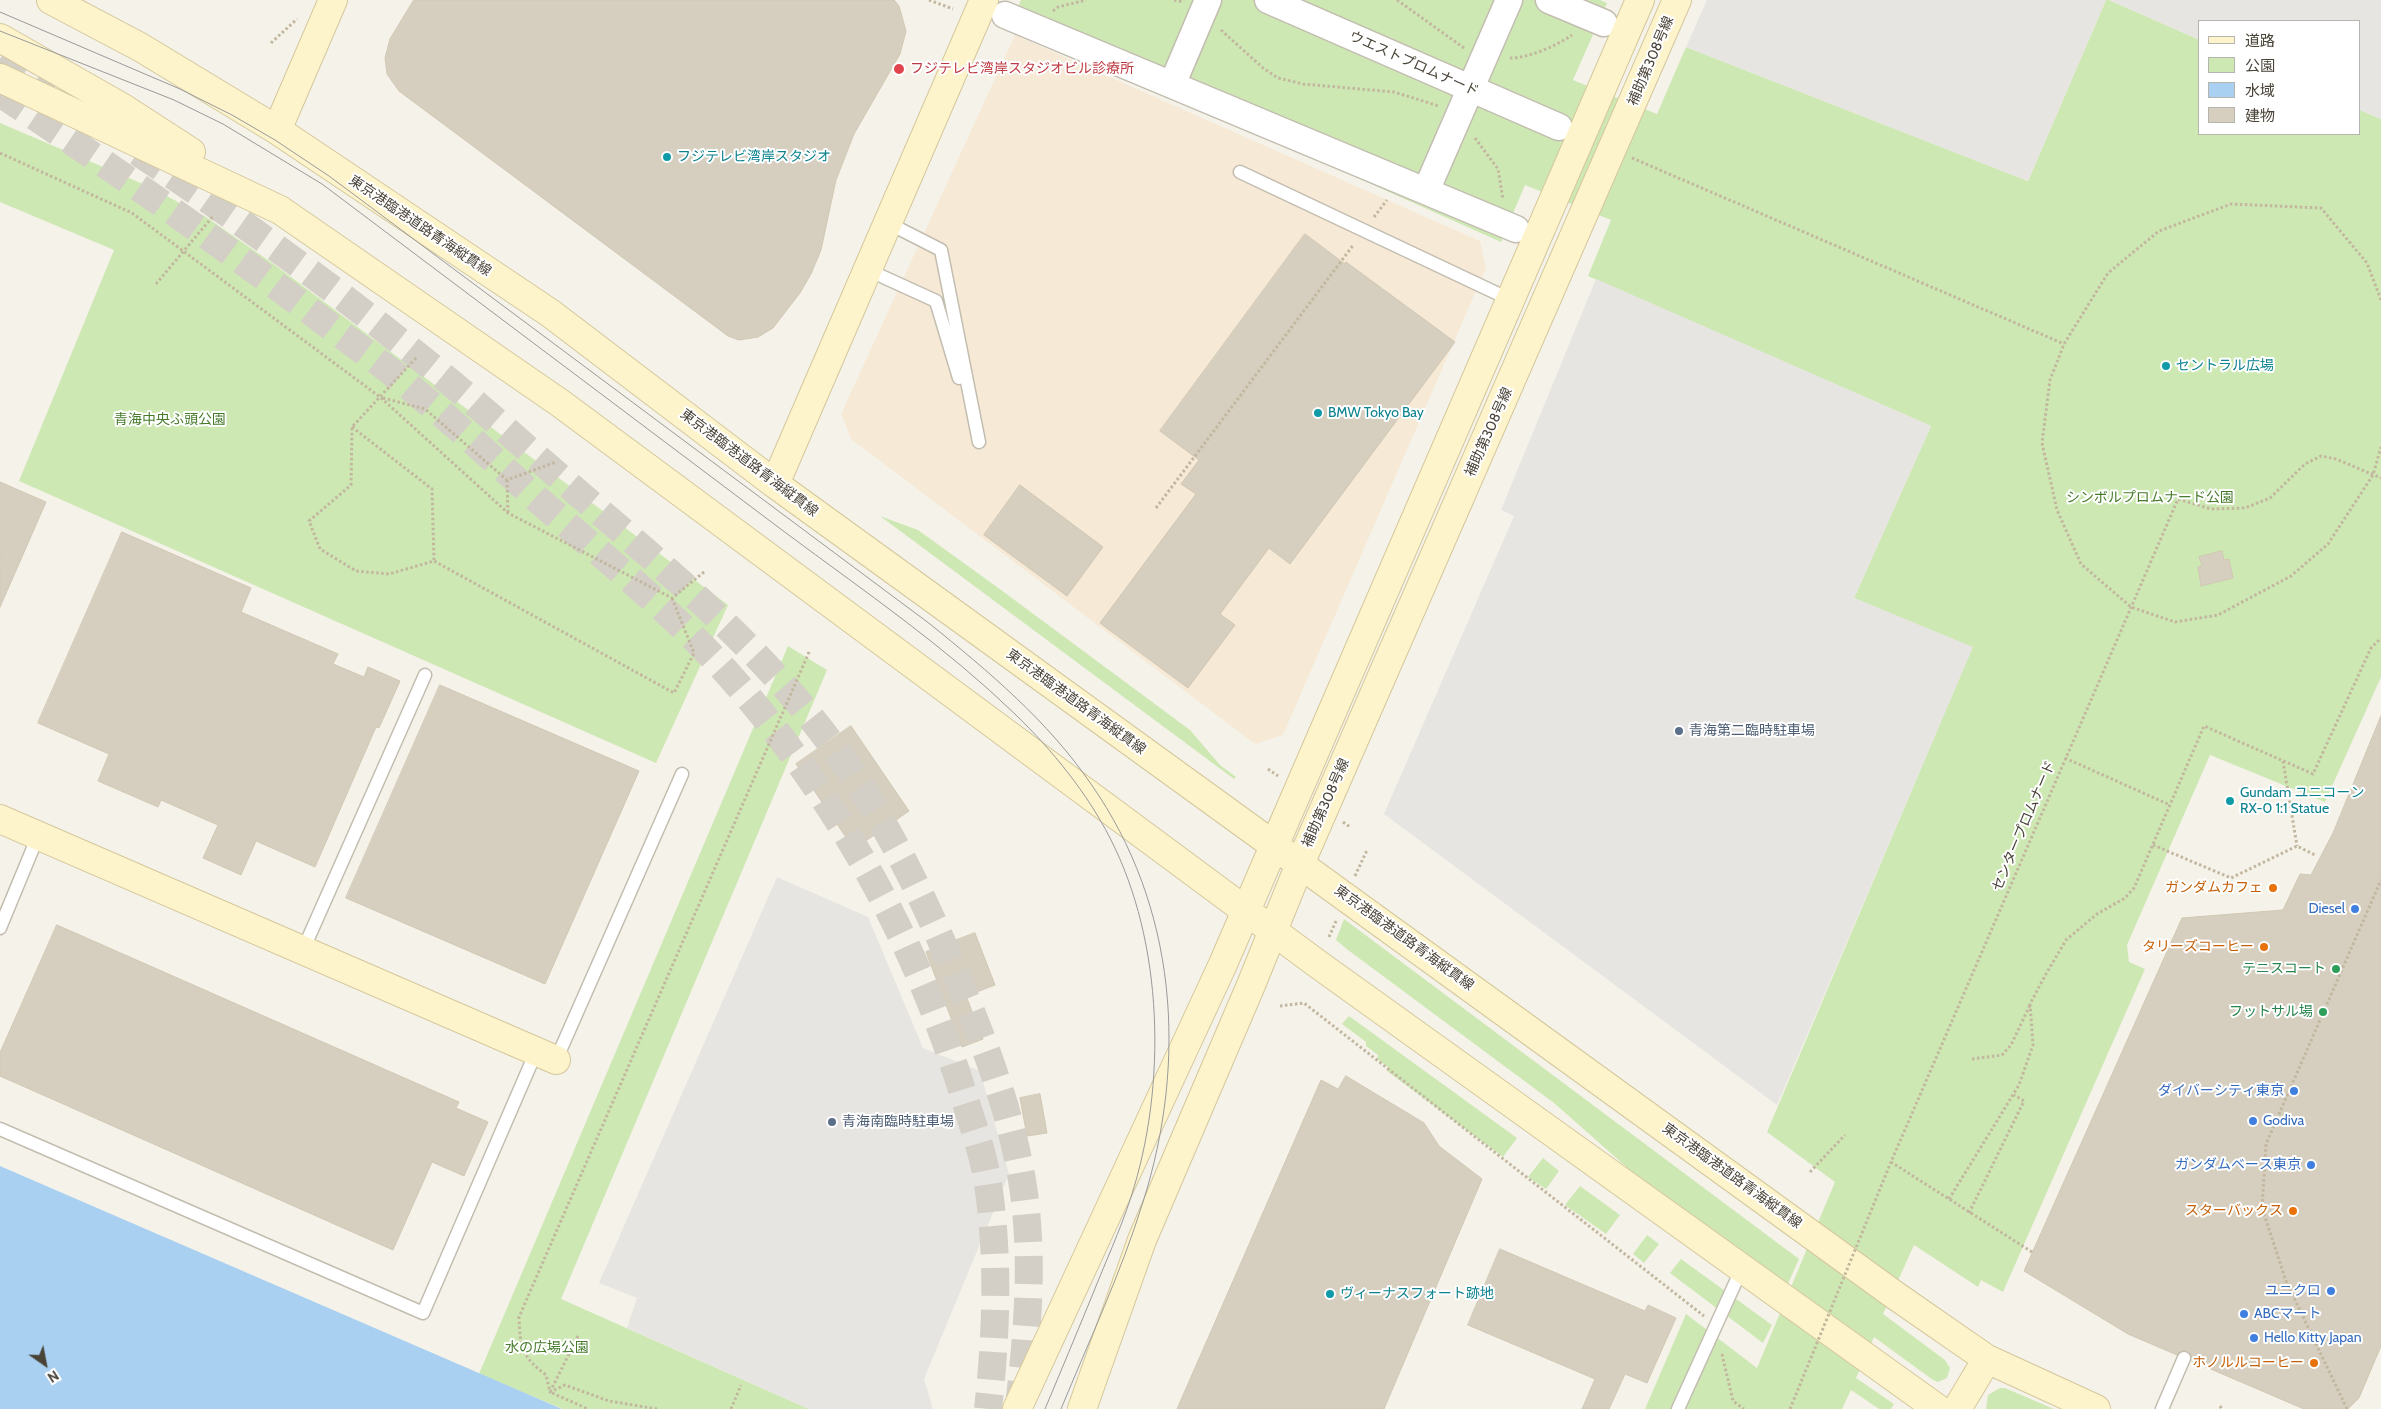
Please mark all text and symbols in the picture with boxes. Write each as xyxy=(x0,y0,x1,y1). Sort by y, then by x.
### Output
street label: 補助第308号線 xyxy=(1625,14,1677,108)
legend xyxy=(2198,20,2361,135)
street label: ウエストプロムナード xyxy=(1347,28,1481,100)
text: 道路 xyxy=(2245,32,2275,50)
text: 公園 xyxy=(2245,57,2275,75)
place label: フジテレビ湾岸スタジオビル診療所 xyxy=(910,61,1134,77)
marker: フジテレビ湾岸スタジオビル診療所 xyxy=(892,62,906,76)
text: 水域 xyxy=(2245,82,2275,100)
text: 建物 xyxy=(2245,107,2275,125)
place label: フジテレビ湾岸スタジオ xyxy=(677,149,831,165)
marker: フジテレビ湾岸スタジオ xyxy=(661,151,673,163)
street label: 東京港臨港道路青海縦貫線 xyxy=(346,172,494,280)
place label: セントラル広場 xyxy=(2176,358,2274,374)
marker: セントラル広場 xyxy=(2160,360,2172,372)
street label: 補助第308号線 xyxy=(1462,385,1516,479)
place label: BMW Tokyo Bay xyxy=(1328,405,1424,421)
street label: 東京港臨港道路青海縦貫線 xyxy=(677,406,821,520)
marker: BMW Tokyo Bay xyxy=(1312,407,1324,419)
park label: 青海中央ふ頭公園 xyxy=(114,412,226,428)
park label: シンボルプロムナード公園 xyxy=(2066,490,2234,506)
street label: 東京港臨港道路青海縦貫線 xyxy=(1003,646,1149,758)
place label: 青海第二臨時駐車場 xyxy=(1689,723,1815,739)
marker: 青海第二臨時駐車場 xyxy=(1673,725,1685,737)
street label: 補助第308号線 xyxy=(1299,756,1353,850)
street label: センタープロムナード xyxy=(1989,758,2059,894)
place label: Gundam ユニコーン RX-0 1:1 Statue xyxy=(2240,785,2364,818)
marker: Gundam ユニコーン RX-0 1:1 Statue xyxy=(2224,795,2236,807)
place label: ガンダムカフェ xyxy=(2165,880,2263,896)
street label: 東京港臨港道路青海縦貫線 xyxy=(1331,882,1477,994)
marker: ガンダムカフェ xyxy=(2267,882,2279,894)
place label: Diesel xyxy=(2309,901,2345,917)
marker: Diesel xyxy=(2349,903,2361,915)
place label: タリーズコーヒー xyxy=(2142,939,2254,955)
marker: タリーズコーヒー xyxy=(2258,941,2270,953)
place label: テニスコート xyxy=(2242,961,2326,977)
marker: テニスコート xyxy=(2330,963,2342,975)
place label: フットサル場 xyxy=(2229,1004,2313,1020)
marker: フットサル場 xyxy=(2317,1006,2329,1018)
place label: ダイバーシティ東京 xyxy=(2158,1083,2284,1099)
marker: ダイバーシティ東京 xyxy=(2288,1085,2300,1097)
place label: Godiva xyxy=(2263,1113,2304,1129)
place label: 青海南臨時駐車場 xyxy=(842,1114,954,1130)
marker: Godiva xyxy=(2247,1115,2259,1127)
marker: 青海南臨時駐車場 xyxy=(826,1116,838,1128)
street label: 東京港臨港道路青海縦貫線 xyxy=(1659,1120,1805,1232)
place label: ガンダムベース東京 xyxy=(2175,1157,2301,1173)
marker: ガンダムベース東京 xyxy=(2305,1159,2317,1171)
place label: スターバックス xyxy=(2185,1203,2283,1219)
marker: スターバックス xyxy=(2287,1205,2299,1217)
place label: ユニクロ xyxy=(2265,1283,2321,1299)
marker: ユニクロ xyxy=(2325,1285,2337,1297)
place label: ヴィーナスフォート跡地 xyxy=(1340,1286,1494,1302)
marker: ヴィーナスフォート跡地 xyxy=(1324,1288,1336,1300)
place label: ABCマート xyxy=(2254,1306,2322,1322)
marker: ABCマート xyxy=(2238,1308,2250,1320)
place label: Hello Kitty Japan xyxy=(2264,1330,2362,1346)
marker: Hello Kitty Japan xyxy=(2248,1332,2260,1344)
north arrow xyxy=(20,1339,70,1389)
park label: 水の広場公園 xyxy=(505,1340,589,1356)
place label: ホノルルコーヒー xyxy=(2192,1355,2304,1371)
marker: ホノルルコーヒー xyxy=(2308,1357,2320,1369)
text: N xyxy=(44,1366,62,1387)

